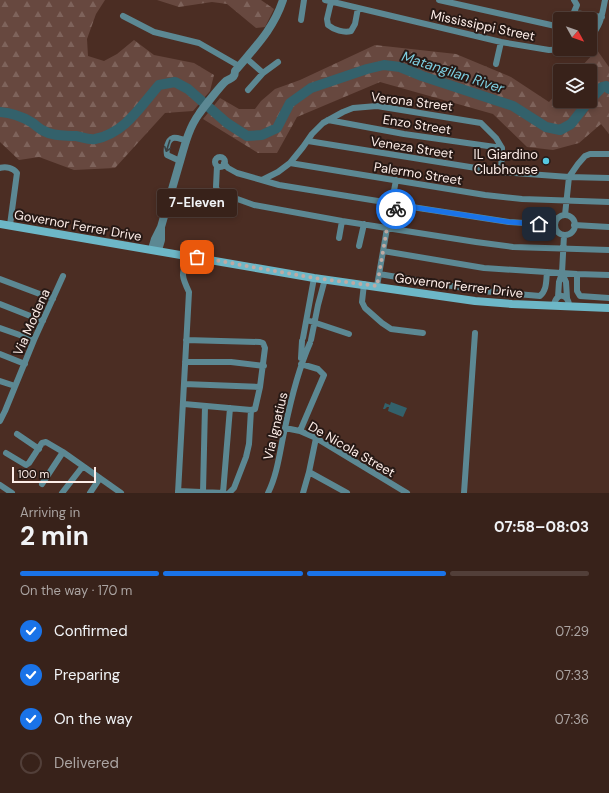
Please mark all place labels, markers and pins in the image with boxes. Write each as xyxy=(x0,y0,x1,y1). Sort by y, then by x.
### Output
place label: IL Giardino Clubhouse xyxy=(474,146,538,178)
marker: IL Giardino Clubhouse xyxy=(541,156,551,166)
callout: 7-Eleven xyxy=(157,189,237,217)
pin xyxy=(522,207,556,241)
pin xyxy=(180,240,214,274)

